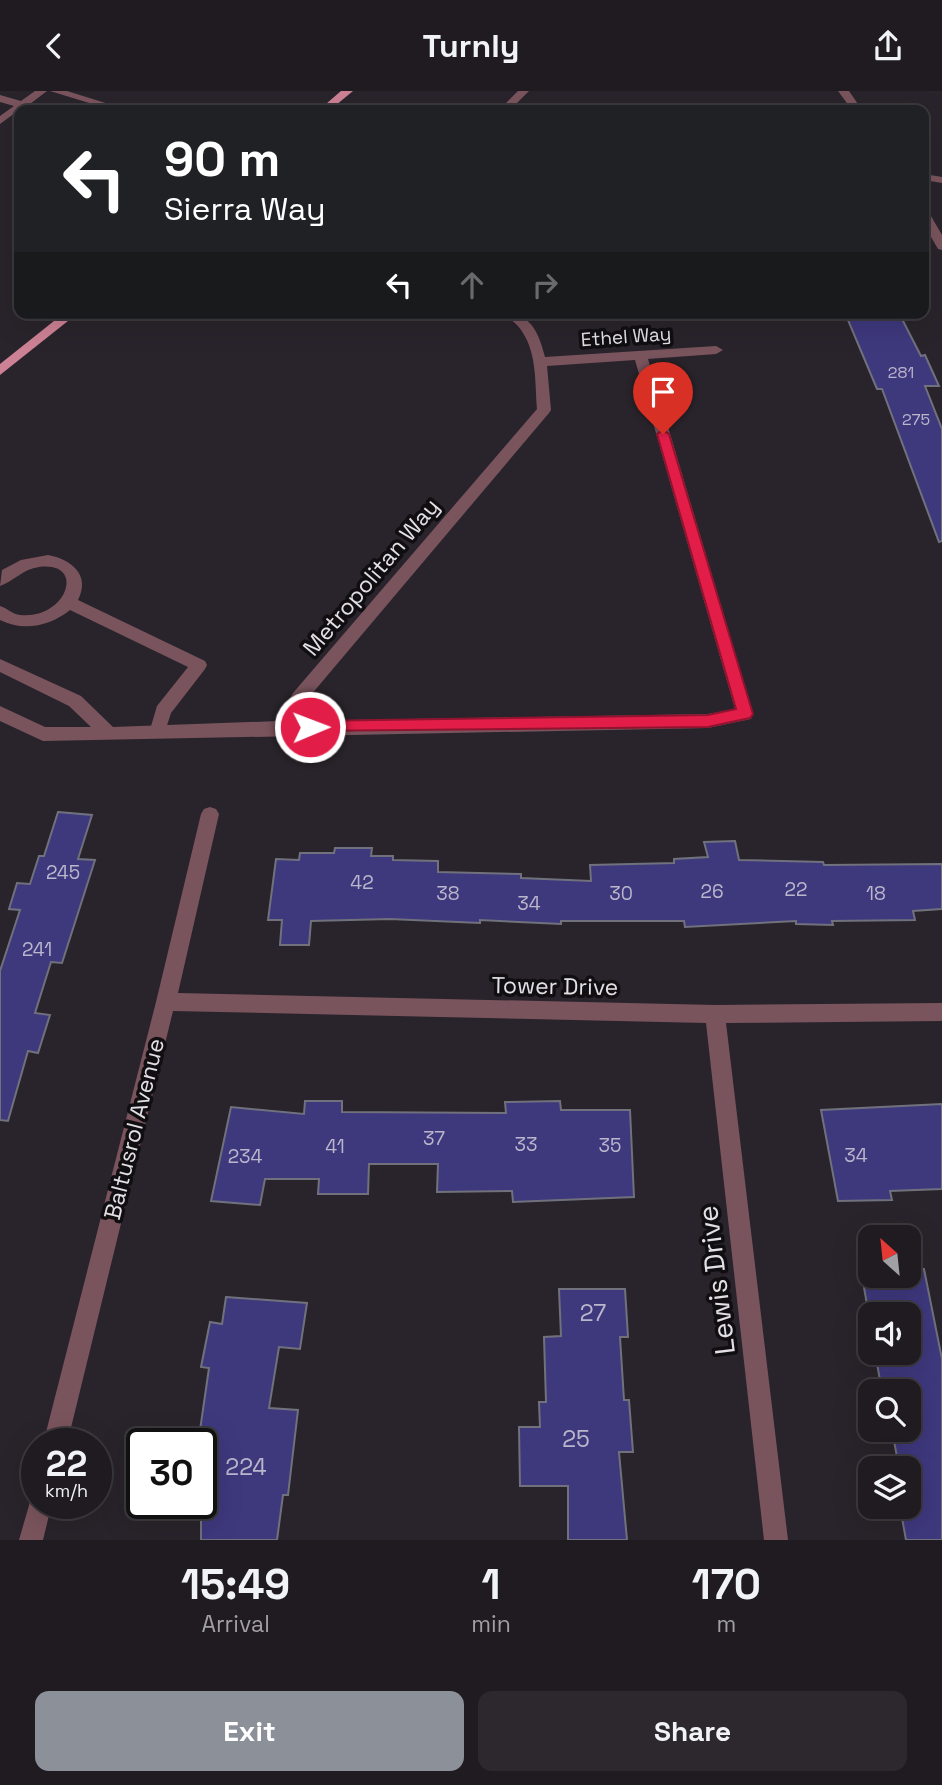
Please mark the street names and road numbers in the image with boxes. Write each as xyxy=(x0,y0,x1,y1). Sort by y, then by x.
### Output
street label: Ethel Way xyxy=(580,321,672,352)
street label: Metropolitan Way xyxy=(296,492,446,662)
street label: Tower Drive xyxy=(491,970,619,1002)
street label: Baltusrol Avenue xyxy=(97,1035,171,1223)
street label: Lewis Drive xyxy=(689,1203,743,1357)

